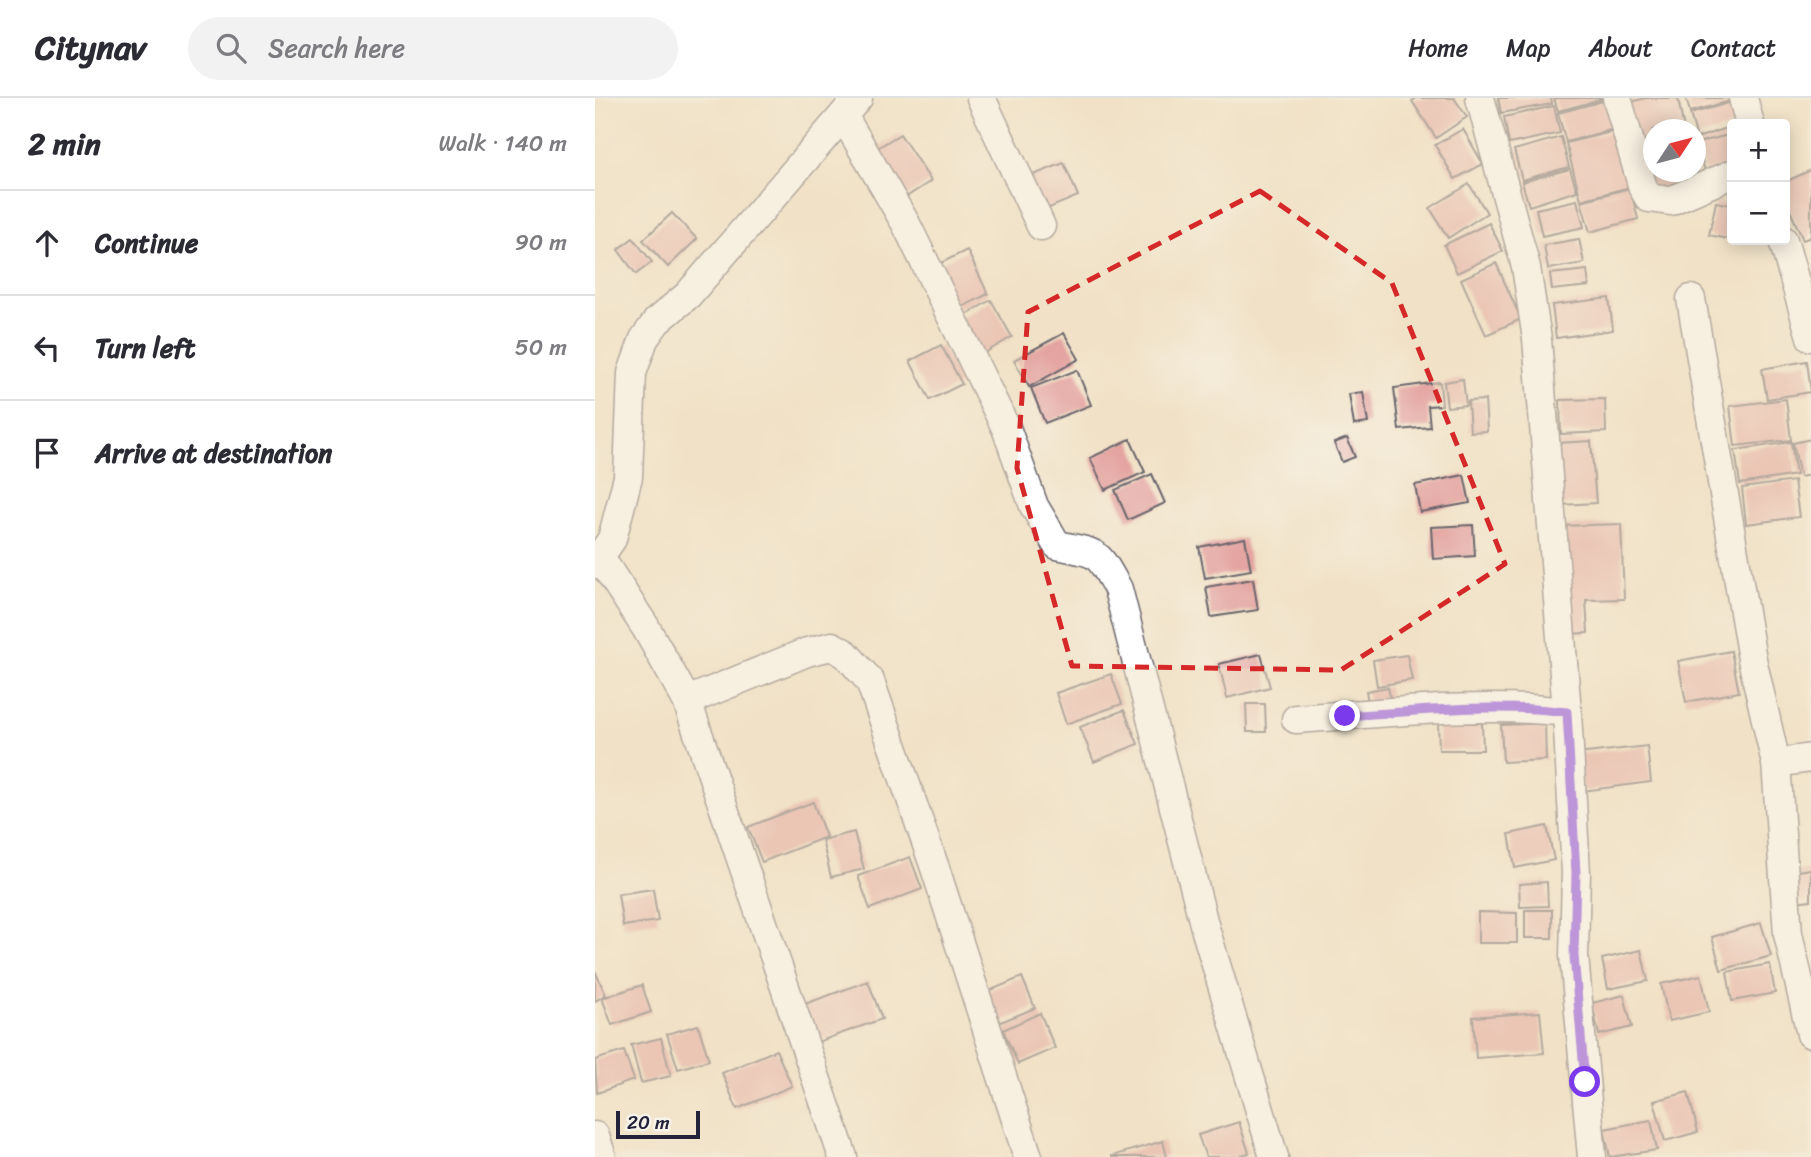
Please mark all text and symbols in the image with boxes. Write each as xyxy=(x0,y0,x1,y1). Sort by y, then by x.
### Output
search box xyxy=(188,17,678,80)
text: Citynav xyxy=(35,19,146,77)
text: Search here xyxy=(268,25,405,71)
text: Home xyxy=(1408,27,1468,69)
text: Map xyxy=(1506,27,1550,69)
text: About xyxy=(1588,27,1653,69)
text: Contact xyxy=(1691,27,1776,69)
icon: search xyxy=(212,29,250,67)
text: 2 min xyxy=(28,117,101,171)
north arrow xyxy=(1643,119,1706,182)
map controls xyxy=(1727,119,1790,245)
button: + xyxy=(1727,119,1790,182)
text: Walk · 140 m xyxy=(438,123,567,164)
button: − xyxy=(1727,182,1790,245)
text: Continue xyxy=(95,220,198,266)
text: 90 m xyxy=(515,222,567,263)
icon: ahead xyxy=(28,224,66,262)
text: Turn left xyxy=(95,325,195,371)
text: 50 m xyxy=(515,327,567,368)
icon: left xyxy=(28,329,66,367)
text: Arrive at destination xyxy=(95,430,332,476)
icon: arrive xyxy=(28,434,66,472)
route end xyxy=(1329,700,1360,731)
route start xyxy=(1569,1066,1600,1097)
text: 20 m xyxy=(627,1106,670,1139)
scale bar xyxy=(616,1108,700,1140)

